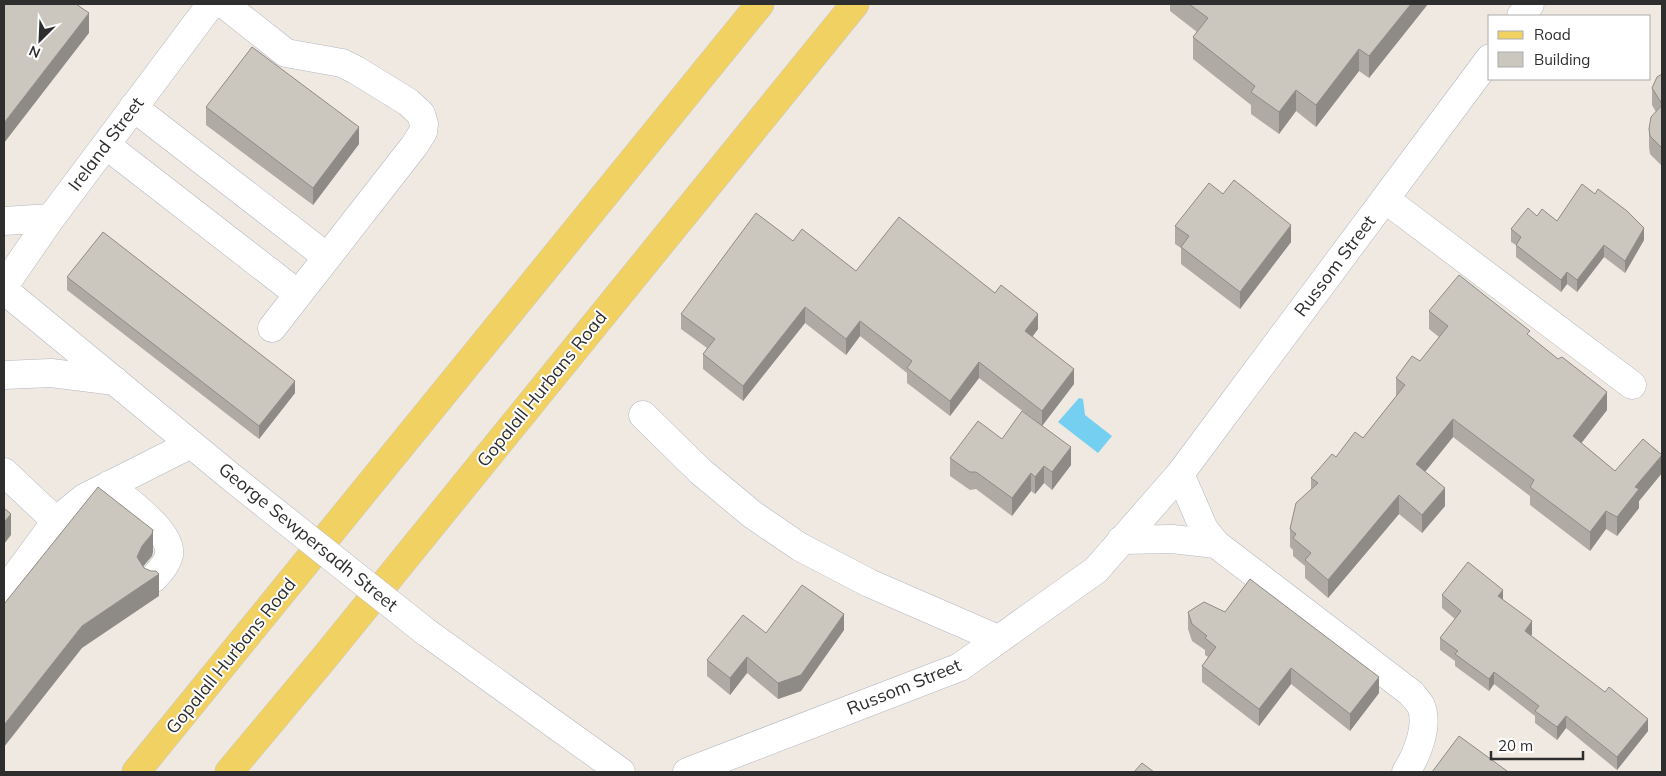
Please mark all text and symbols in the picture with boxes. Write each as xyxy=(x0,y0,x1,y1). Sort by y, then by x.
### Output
north arrow xyxy=(15,15,65,65)
legend xyxy=(1488,15,1651,80)
text: Road xyxy=(1534,25,1571,44)
text: N xyxy=(26,42,43,62)
text: Building xyxy=(1534,50,1590,69)
street label: Ireland Street xyxy=(63,92,148,195)
street label: Russom Street xyxy=(1289,210,1380,321)
street label: Gopalall Hurbans Road xyxy=(472,306,612,471)
street label: George Sewpersadh Street xyxy=(214,457,403,616)
street label: Gopalall Hurbans Road xyxy=(161,573,301,738)
street label: Russom Street xyxy=(843,653,964,720)
scale bar xyxy=(1491,728,1584,760)
text: 20 m xyxy=(1498,736,1533,755)

